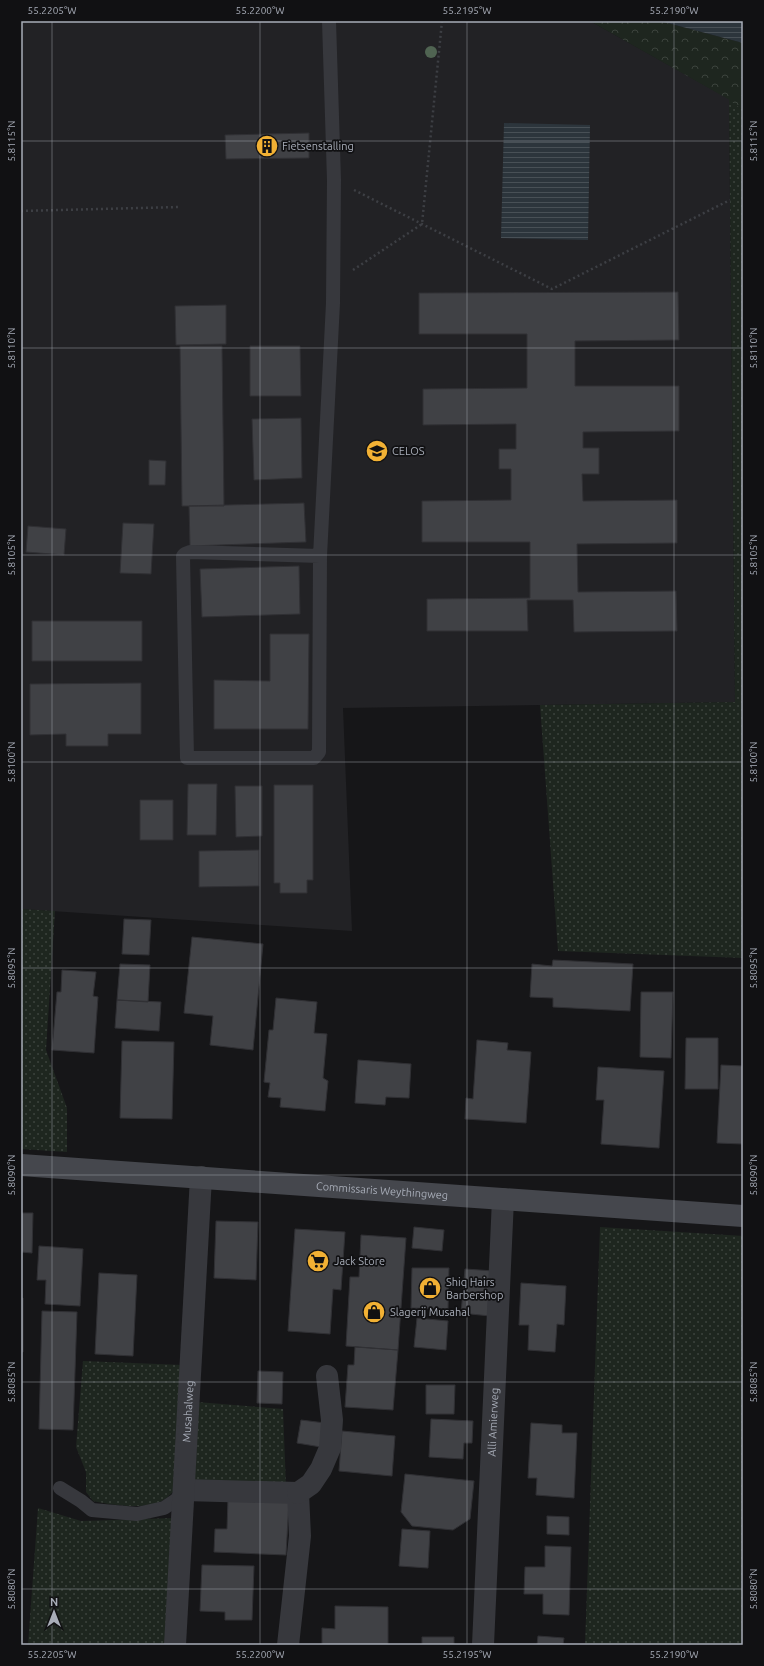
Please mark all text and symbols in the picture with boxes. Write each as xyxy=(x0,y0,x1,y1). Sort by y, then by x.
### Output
text: 55.2205°W xyxy=(28,5,76,16)
text: 55.2200°W xyxy=(236,5,284,16)
text: 55.2195°W xyxy=(443,5,491,16)
text: 55.2190°W xyxy=(650,5,698,16)
text: 5.8115°N xyxy=(6,120,17,162)
text: 5.8115°N xyxy=(748,120,759,162)
building icon: Fietsenstalling xyxy=(254,133,280,159)
place label: Fietsenstalling xyxy=(282,140,354,152)
text: 5.8110°N xyxy=(6,327,17,369)
text: 5.8110°N xyxy=(748,327,759,369)
school or university icon: CELOS xyxy=(364,438,390,464)
place label: CELOS xyxy=(392,445,425,457)
text: 5.8105°N xyxy=(6,534,17,576)
text: 5.8105°N xyxy=(748,534,759,576)
text: 5.8100°N xyxy=(6,741,17,783)
text: 5.8100°N xyxy=(748,741,759,783)
text: 5.8095°N xyxy=(6,947,17,989)
text: 5.8095°N xyxy=(748,947,759,989)
text: 5.8090°N xyxy=(6,1154,17,1196)
text: 5.8090°N xyxy=(748,1154,759,1196)
street label: Commissaris Weythingweg xyxy=(316,1180,449,1201)
supermarket icon: Jack Store xyxy=(305,1248,331,1274)
place label: Jack Store xyxy=(334,1255,385,1267)
shop icon: Shiq Hairs Barbershop xyxy=(417,1275,443,1301)
place label: Shiq Hairs Barbershop xyxy=(446,1276,503,1301)
shop icon: Slagerij Musahal xyxy=(361,1299,387,1325)
place label: Slagerij Musahal xyxy=(390,1306,470,1318)
text: 5.8085°N xyxy=(6,1361,17,1403)
text: 5.8085°N xyxy=(748,1361,759,1403)
street label: Musahalweg xyxy=(180,1380,196,1443)
street label: Alli Amierweg xyxy=(485,1388,501,1457)
text: 5.8080°N xyxy=(6,1568,17,1610)
text: 5.8080°N xyxy=(748,1568,759,1610)
north arrow xyxy=(34,1592,74,1632)
text: N xyxy=(50,1596,58,1608)
text: 55.2205°W xyxy=(28,1649,76,1660)
text: 55.2200°W xyxy=(236,1649,284,1660)
text: 55.2195°W xyxy=(443,1649,491,1660)
text: 55.2190°W xyxy=(650,1649,698,1660)

